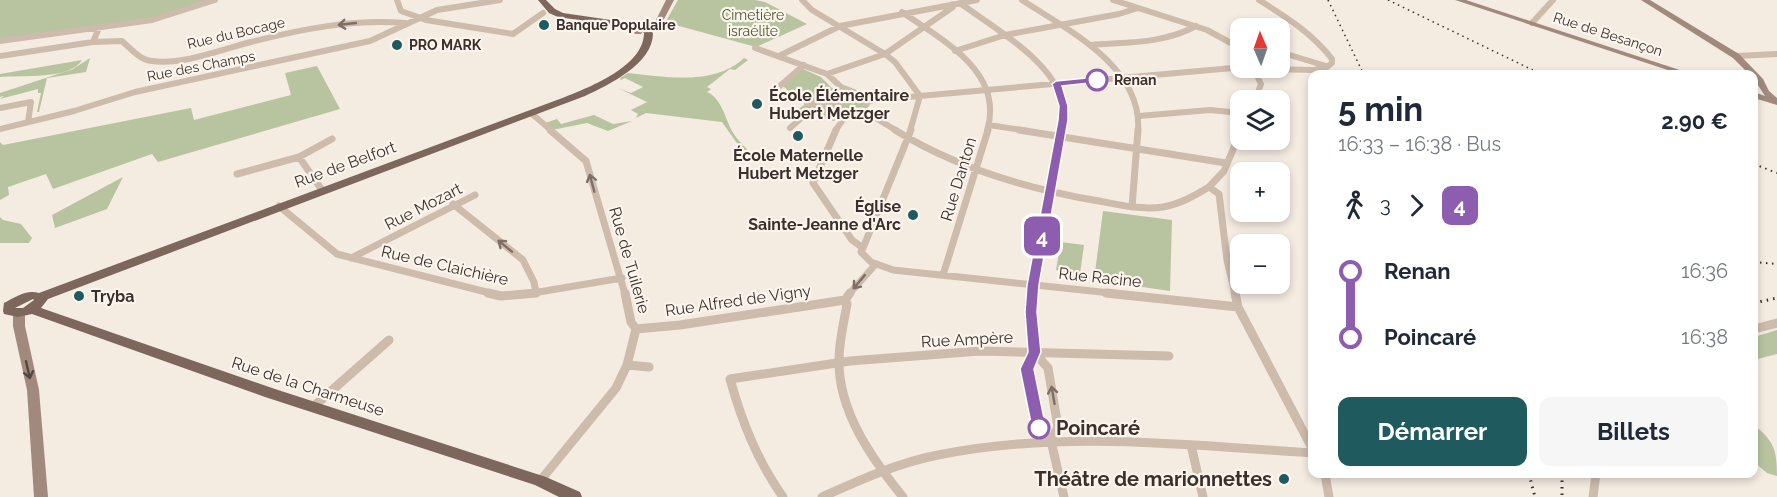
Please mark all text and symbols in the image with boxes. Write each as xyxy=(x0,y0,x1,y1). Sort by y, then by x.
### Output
park label: Cimetière israélite xyxy=(722,7,784,39)
street label: Rue de Besançon xyxy=(1551,9,1665,59)
street label: Rue du Bocage xyxy=(186,14,286,52)
place label: Banque Populaire xyxy=(556,17,676,33)
marker: Banque Populaire xyxy=(537,18,551,32)
north arrow xyxy=(1230,18,1290,78)
map controls xyxy=(1230,18,1290,294)
one-way arrow xyxy=(338,19,358,30)
place label: PRO MARK xyxy=(409,37,482,53)
marker: PRO MARK xyxy=(390,38,404,52)
street label: Rue des Champs xyxy=(145,48,257,84)
marker: Renan xyxy=(1086,69,1108,91)
place label: Renan xyxy=(1114,72,1156,88)
place label: École Élémentaire Hubert Metzger xyxy=(769,85,909,123)
button: layers xyxy=(1230,90,1290,150)
text: 5 min xyxy=(1338,90,1423,129)
marker: École Élémentaire Hubert Metzger xyxy=(750,97,764,111)
text: 2.90 € xyxy=(1661,108,1728,134)
marker: École Maternelle Hubert Metzger xyxy=(791,129,805,143)
text: 16:33 – 16:38 · Bus xyxy=(1338,132,1501,156)
street label: Rue Danton xyxy=(937,135,980,223)
street label: Rue de Belfort xyxy=(292,137,399,192)
place label: École Maternelle Hubert Metzger xyxy=(733,145,864,183)
button: + xyxy=(1230,162,1290,222)
one-way arrow xyxy=(586,174,597,193)
street label: Rue Mozart xyxy=(381,179,466,234)
icon: walk xyxy=(1338,189,1371,222)
icon: forward xyxy=(1400,189,1433,222)
text: 3 xyxy=(1380,193,1391,217)
text: 4 xyxy=(1454,193,1466,218)
place label: Église Sainte-Jeanne d'Arc xyxy=(748,196,901,234)
street label: Rue de Tuilerie xyxy=(605,205,654,316)
marker: Église Sainte-Jeanne d'Arc xyxy=(906,208,920,222)
line badge: 4 xyxy=(1022,216,1062,256)
text: 4 xyxy=(1036,224,1048,249)
button: − xyxy=(1230,234,1290,294)
one-way arrow xyxy=(498,240,514,253)
street label: Rue de Claichière xyxy=(379,242,510,289)
text: Renan xyxy=(1384,258,1451,284)
text: 16:36 xyxy=(1681,259,1728,283)
street label: Rue Racine xyxy=(1058,264,1142,291)
one-way arrow xyxy=(852,274,865,290)
street label: Rue Alfred de Vigny xyxy=(664,281,812,320)
place label: Tryba xyxy=(91,287,134,306)
marker: Tryba xyxy=(72,289,86,303)
text: Poincaré xyxy=(1384,324,1476,350)
text: 16:38 xyxy=(1681,325,1728,349)
street label: Rue Ampère xyxy=(920,328,1014,351)
street label: Rue de la Charmeuse xyxy=(229,353,387,420)
one-way arrow xyxy=(23,361,35,380)
one-way arrow xyxy=(1047,386,1058,405)
button: Démarrer xyxy=(1338,397,1527,466)
button: Billets xyxy=(1539,397,1728,466)
place label: Poincaré xyxy=(1056,416,1140,440)
marker: Poincaré xyxy=(1028,417,1050,439)
place label: Théâtre de marionnettes xyxy=(1034,467,1272,491)
marker: Théâtre de marionnettes xyxy=(1277,472,1291,486)

